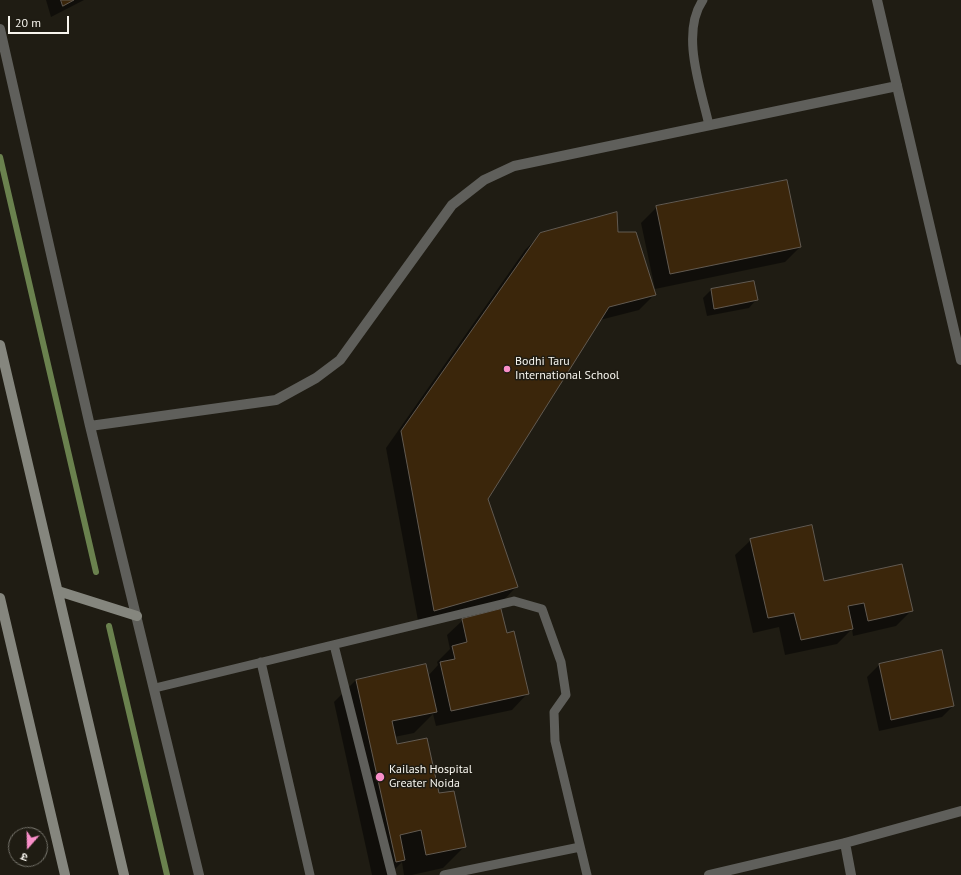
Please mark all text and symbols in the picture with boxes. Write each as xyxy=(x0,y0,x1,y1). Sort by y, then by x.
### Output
scale bar xyxy=(10,8,71,34)
text: 20 m xyxy=(15,15,41,30)
place label: Bodhi Taru International School xyxy=(515,355,619,383)
marker: Bodhi Taru International School xyxy=(502,364,512,374)
place label: Kailash Hospital Greater Noida xyxy=(389,763,472,791)
marker: Kailash Hospital Greater Noida xyxy=(374,771,386,783)
north arrow xyxy=(8,827,48,867)
text: उ xyxy=(19,850,30,865)

